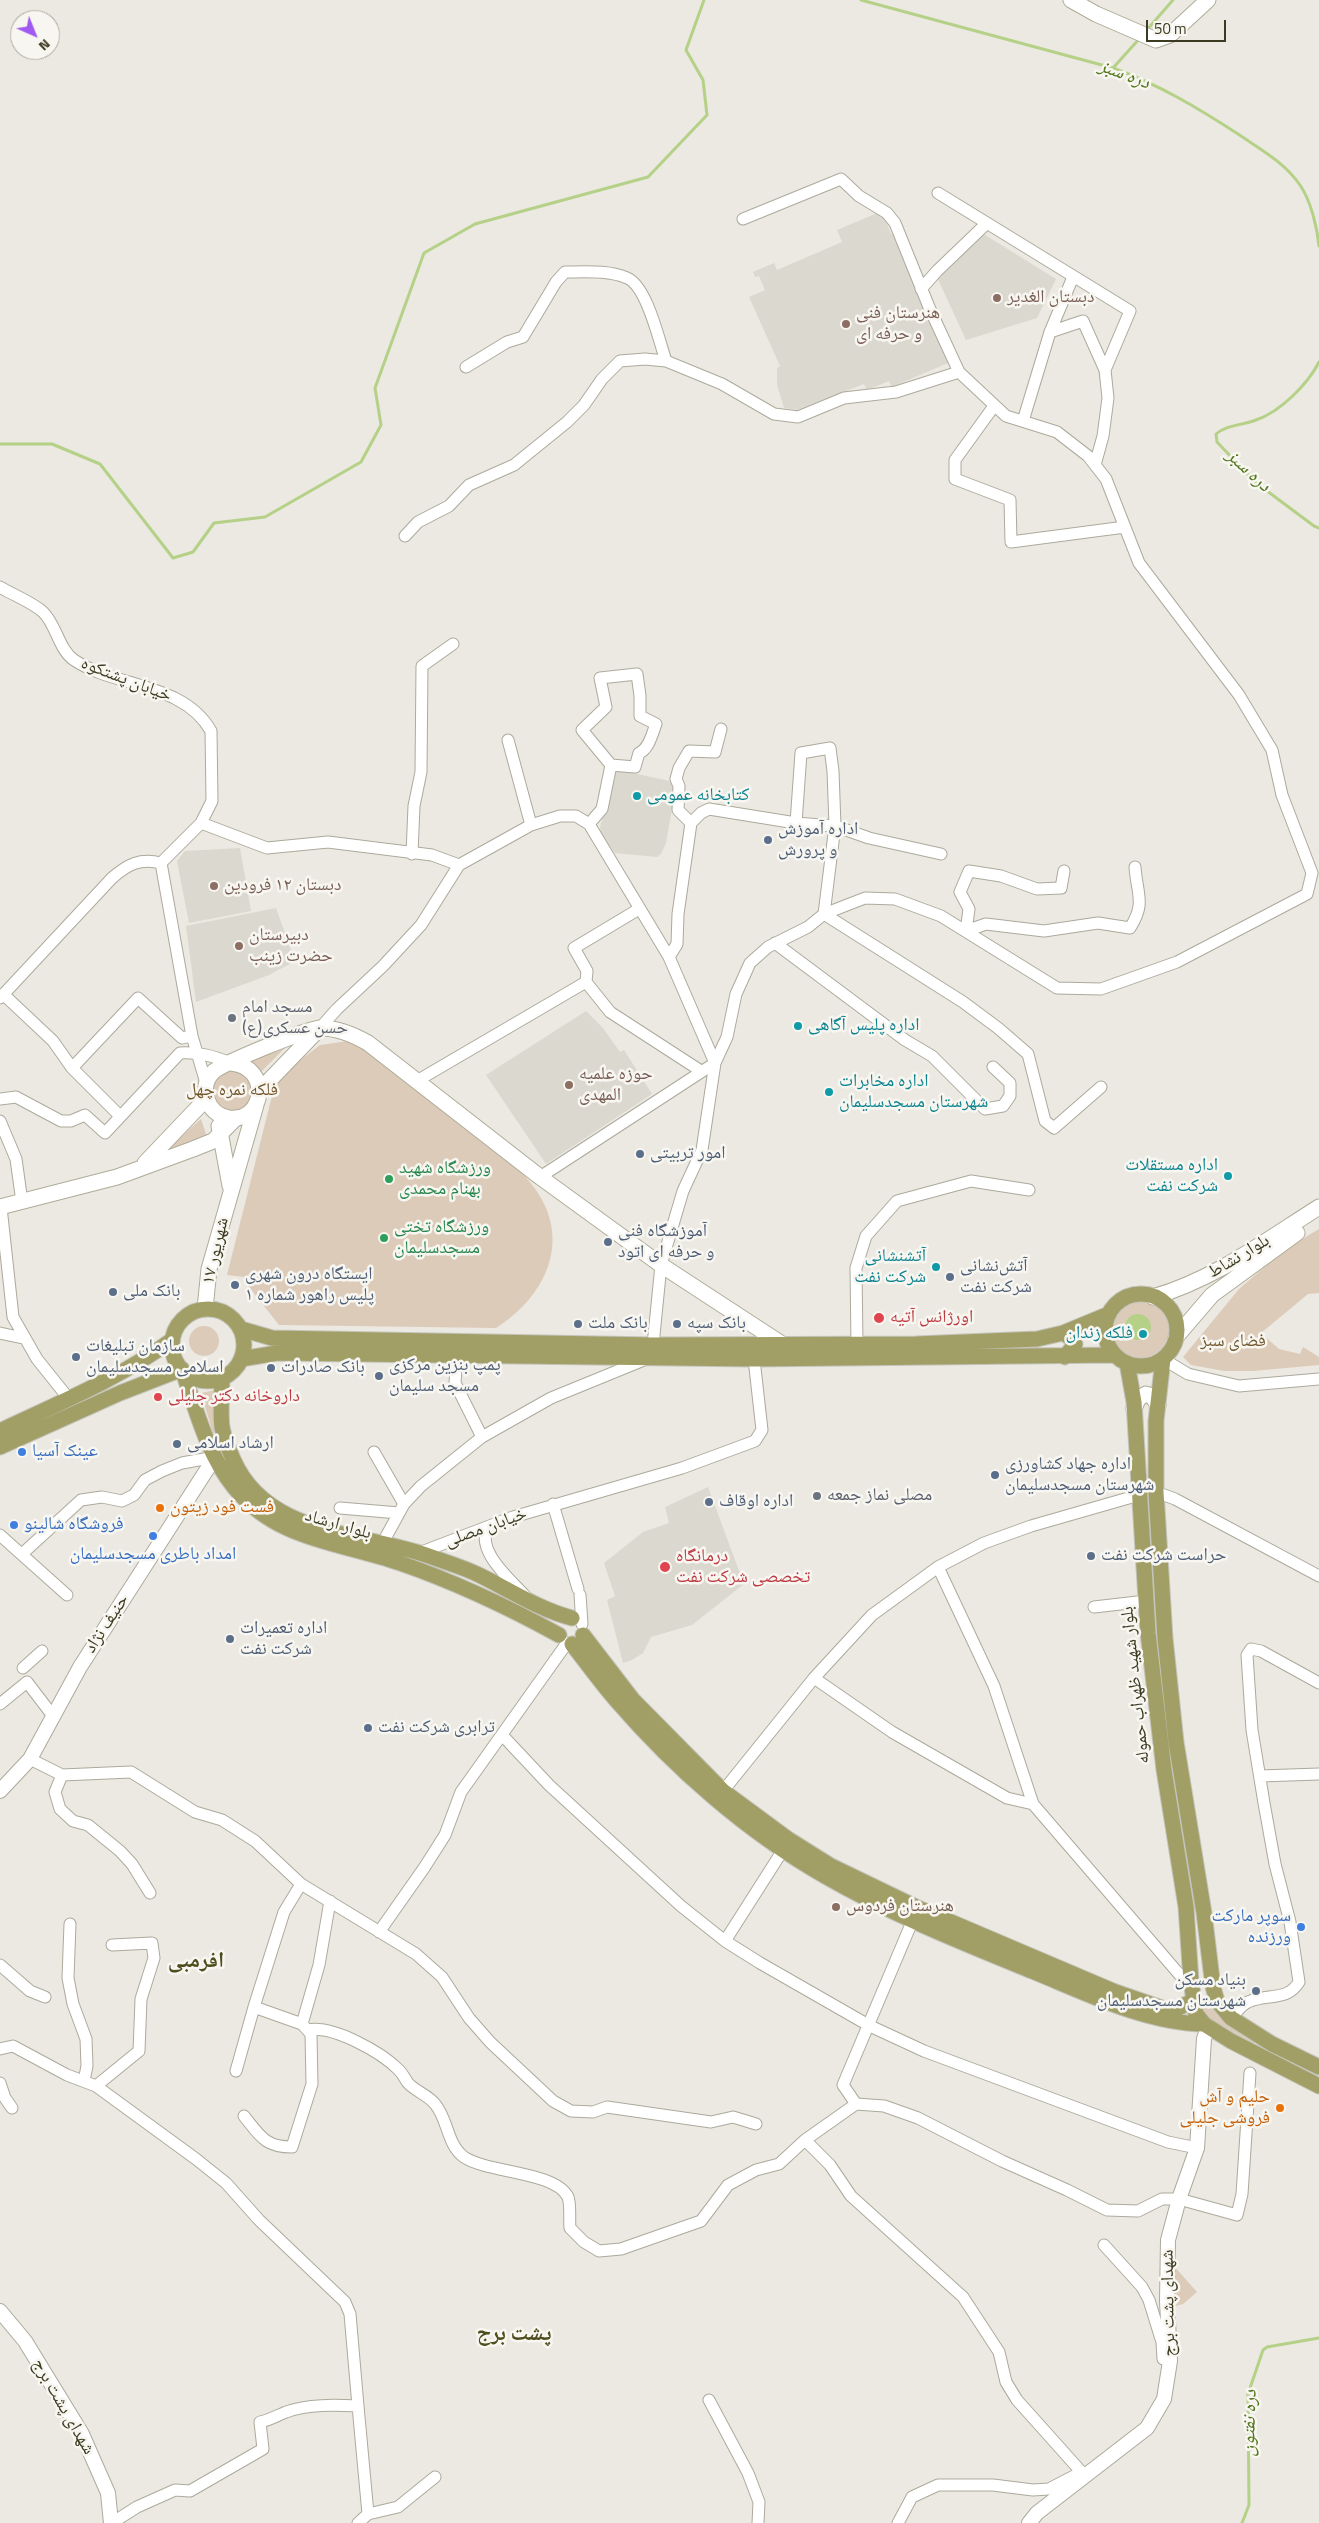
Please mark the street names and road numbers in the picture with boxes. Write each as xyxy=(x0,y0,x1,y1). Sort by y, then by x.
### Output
street label: خیابان پشتکوه xyxy=(78,653,174,707)
street label: ۱۷ شهریور xyxy=(198,1216,234,1286)
street label: بلوار نشاط xyxy=(1204,1230,1274,1284)
street label: خیابان مصلی xyxy=(442,1503,530,1553)
street label: بلوار ارشاد xyxy=(302,1505,374,1545)
street label: حنیف نژاد xyxy=(80,1591,134,1657)
street label: بلوار شهید ظهراب حموله xyxy=(1117,1605,1155,1765)
street label: شهدای پشت برج xyxy=(1157,2249,1181,2357)
street label: شهدای پشت برج xyxy=(27,2355,99,2459)

